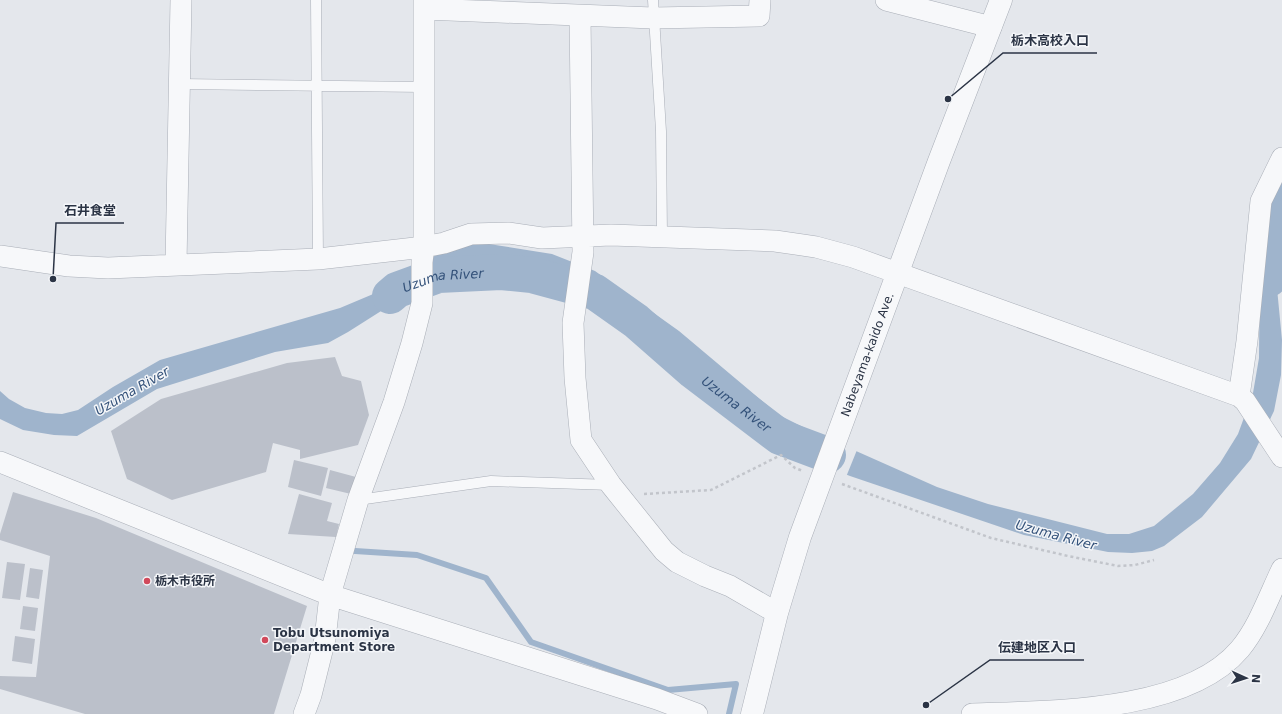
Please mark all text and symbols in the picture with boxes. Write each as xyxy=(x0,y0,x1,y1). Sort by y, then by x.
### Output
callout: 栃木高校入口 xyxy=(1003,28,1097,53)
text: 栃木高校入口 xyxy=(1011,33,1089,48)
callout: 石井食堂 xyxy=(56,198,124,223)
text: 石井食堂 xyxy=(64,203,116,218)
water label: Uzuma River xyxy=(400,265,486,295)
street label: Nabeyama-kaido Ave. xyxy=(838,291,897,419)
water label: Uzuma River xyxy=(92,363,173,418)
water label: Uzuma River xyxy=(699,373,775,436)
water label: Uzuma River xyxy=(1014,517,1100,553)
place label: 栃木市役所 xyxy=(155,574,215,588)
marker: 栃木市役所 xyxy=(142,576,152,586)
place label: Tobu Utsunomiya Department Store xyxy=(273,626,395,654)
marker: Tobu Utsunomiya Department Store xyxy=(260,635,270,645)
callout: 伝建地区入口 xyxy=(990,635,1084,660)
text: 伝建地区入口 xyxy=(998,640,1076,655)
north arrow xyxy=(1226,658,1266,698)
text: N xyxy=(1249,674,1262,683)

